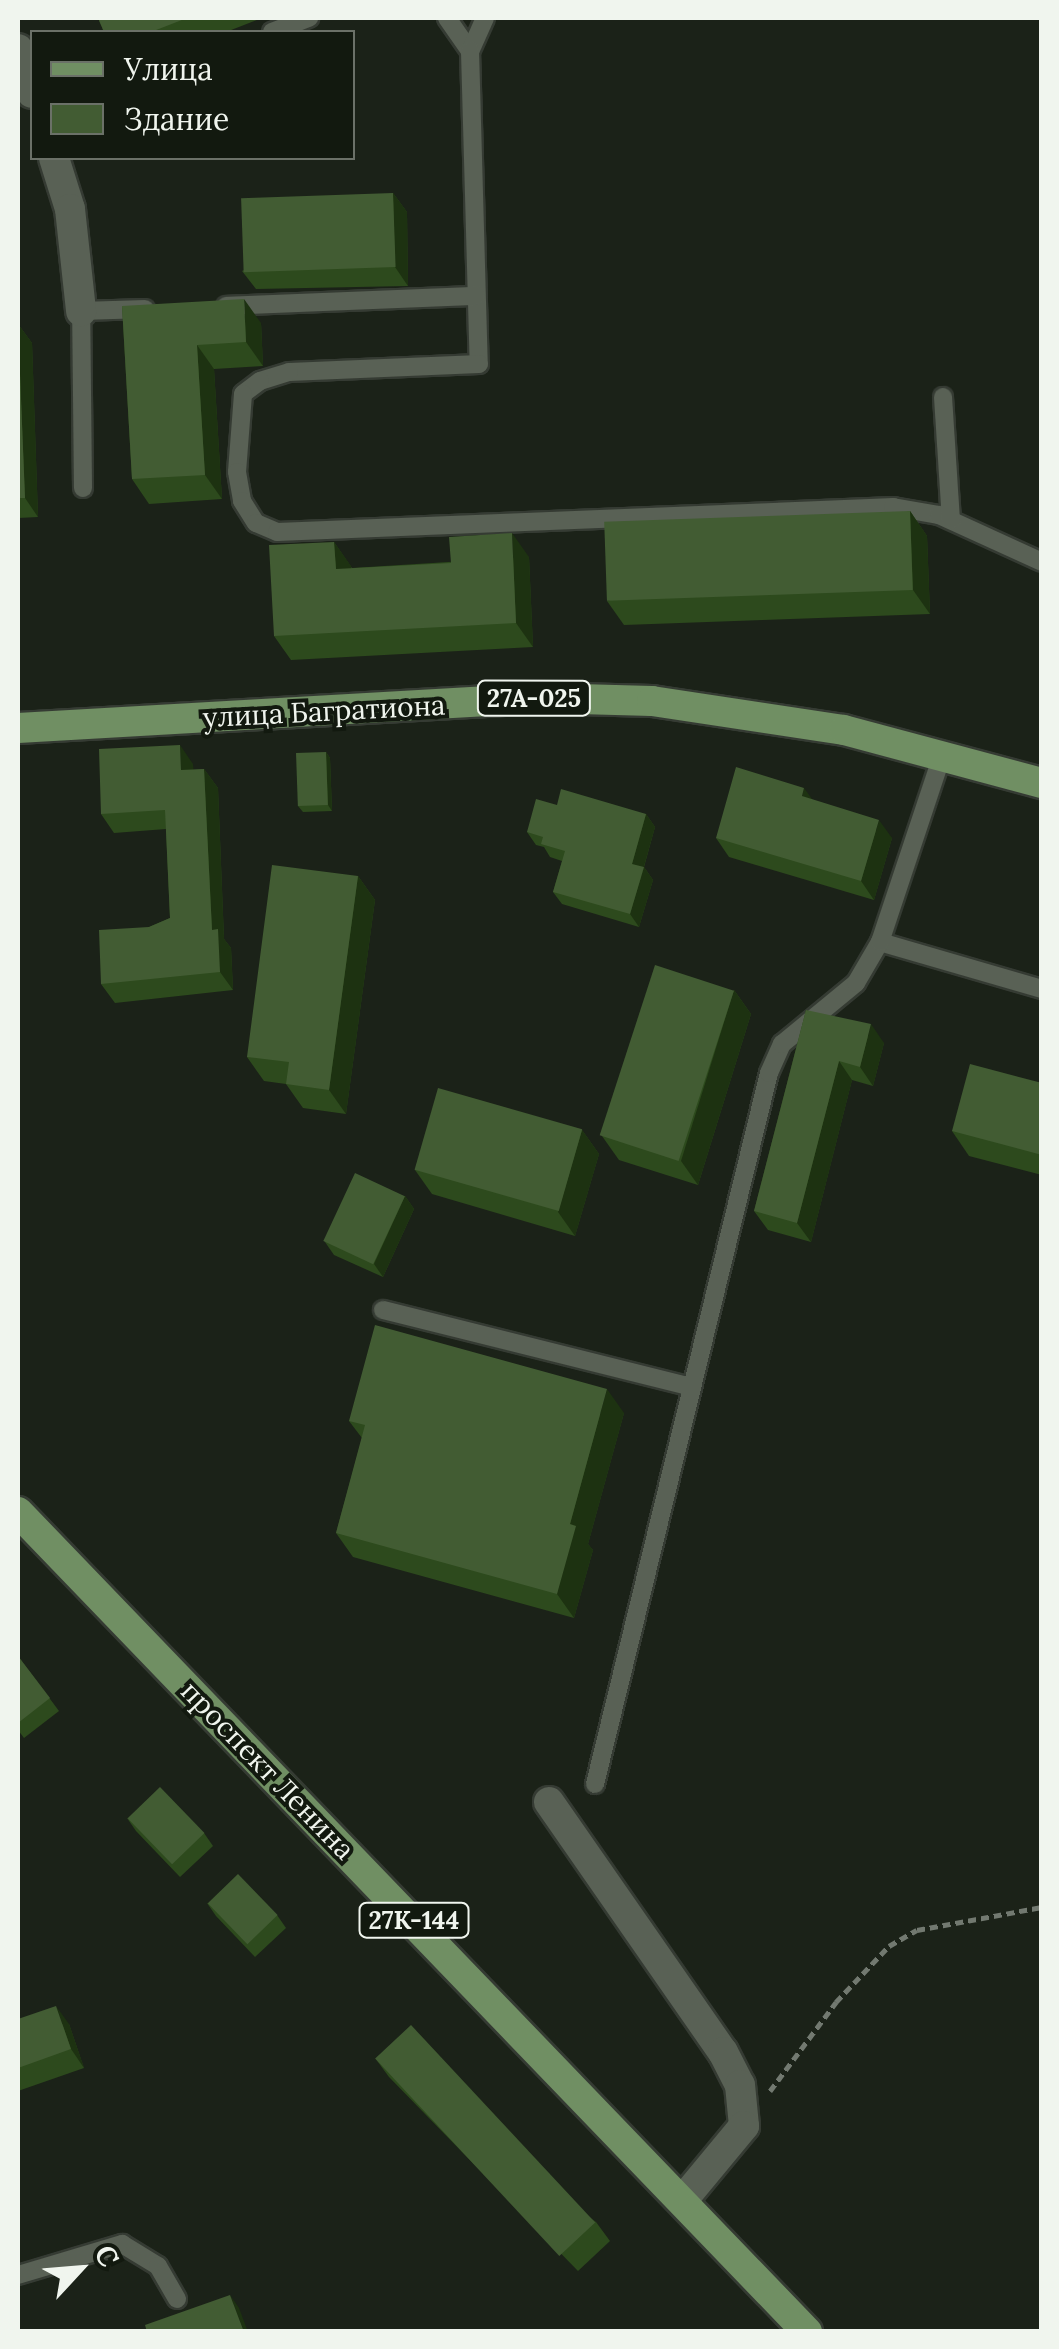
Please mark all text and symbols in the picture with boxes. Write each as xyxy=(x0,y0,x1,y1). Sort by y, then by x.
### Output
legend xyxy=(30,30,355,160)
text: Улица xyxy=(124,50,213,88)
text: Здание xyxy=(124,100,229,138)
road number: 27А-025 xyxy=(476,678,592,718)
street label: улица Багратиона xyxy=(202,688,446,734)
street label: проспект Ленина xyxy=(174,1674,362,1866)
road number: 27К-144 xyxy=(356,1900,472,1940)
north arrow xyxy=(30,2219,130,2319)
text: С xyxy=(87,2239,127,2272)

